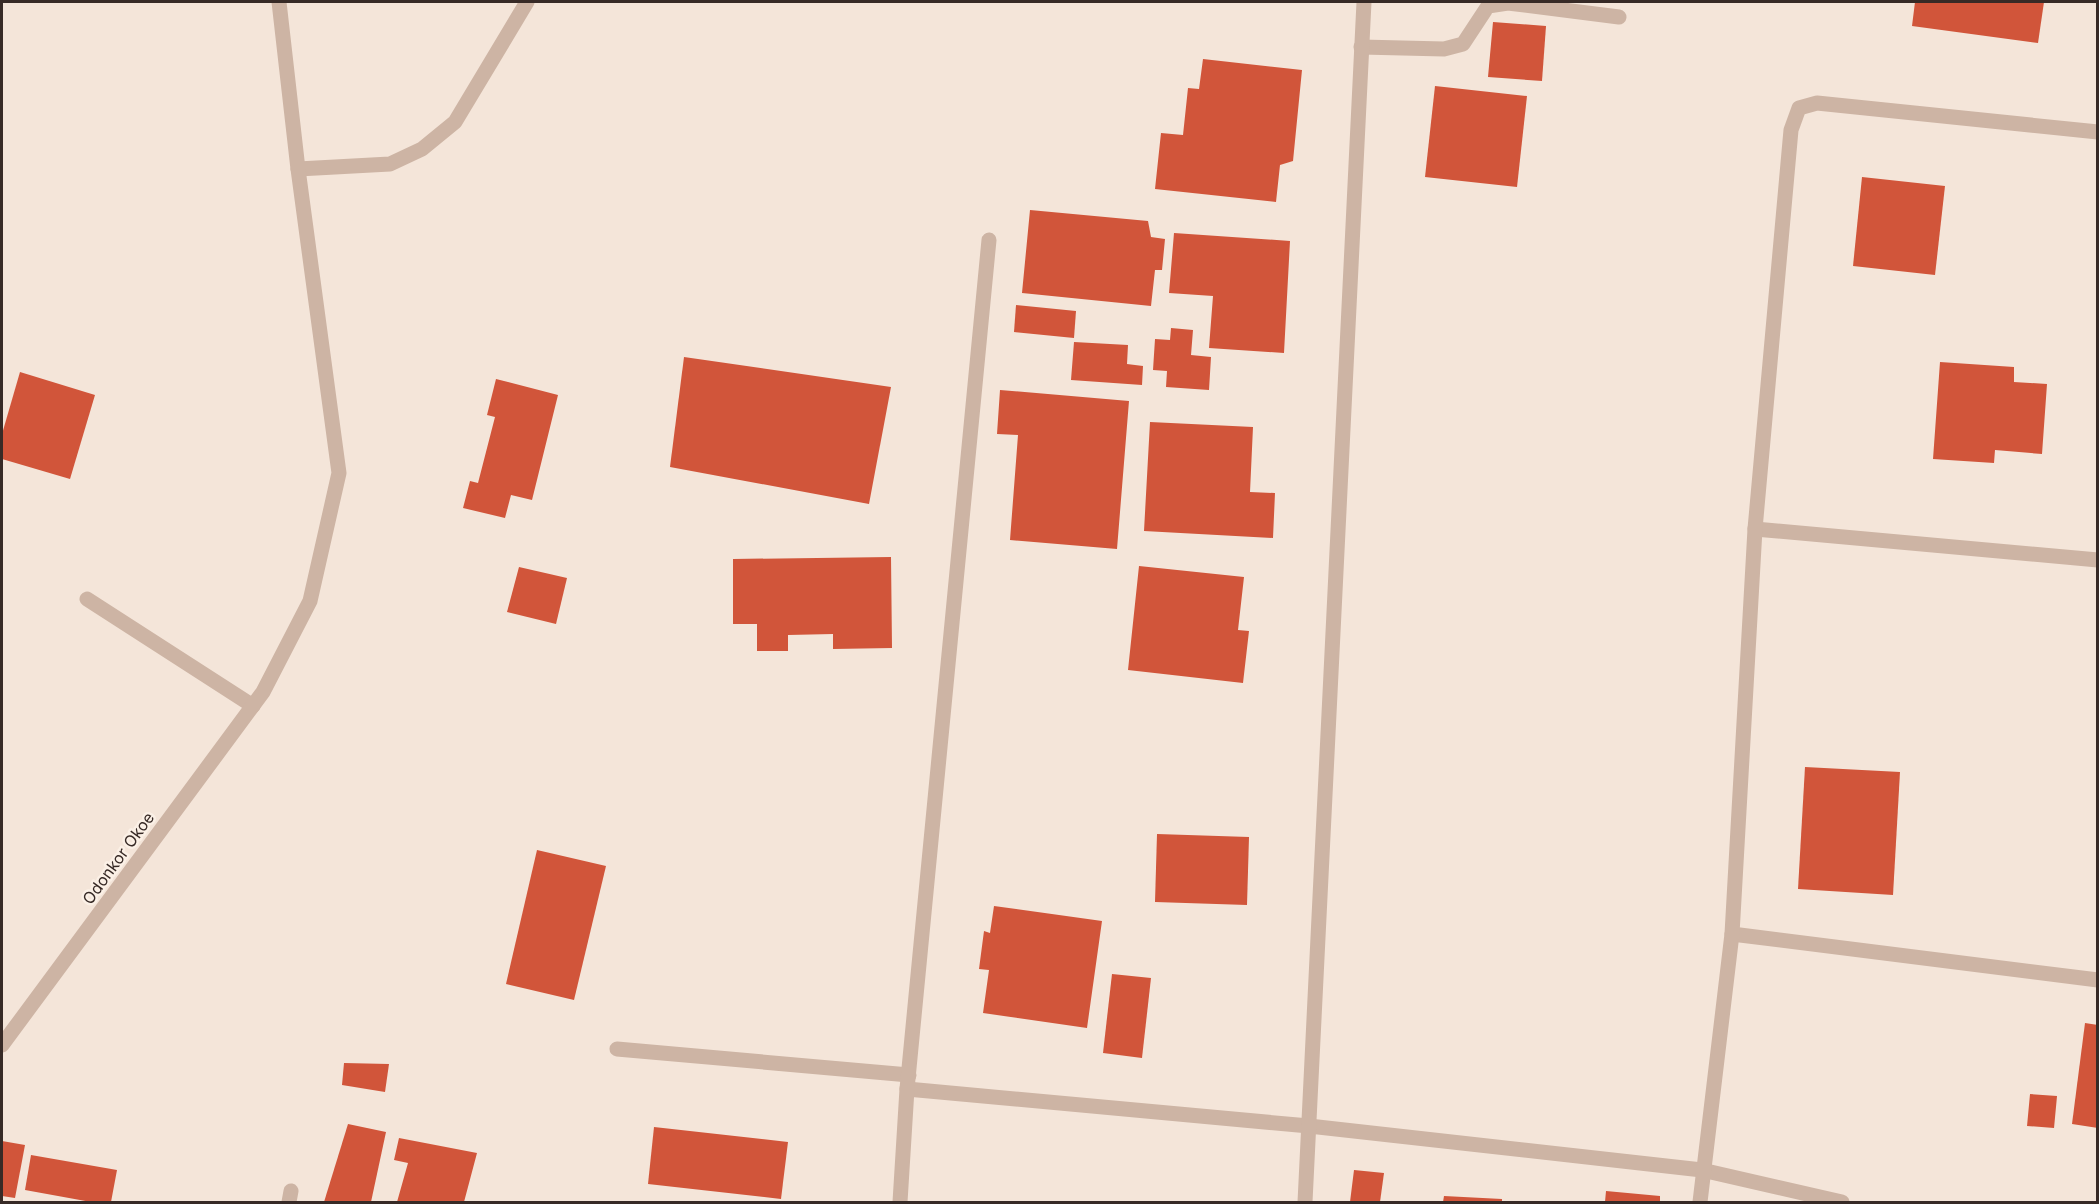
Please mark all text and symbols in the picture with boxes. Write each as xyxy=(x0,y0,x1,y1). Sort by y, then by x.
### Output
street label: Odonkor Okoe xyxy=(78,808,158,908)

